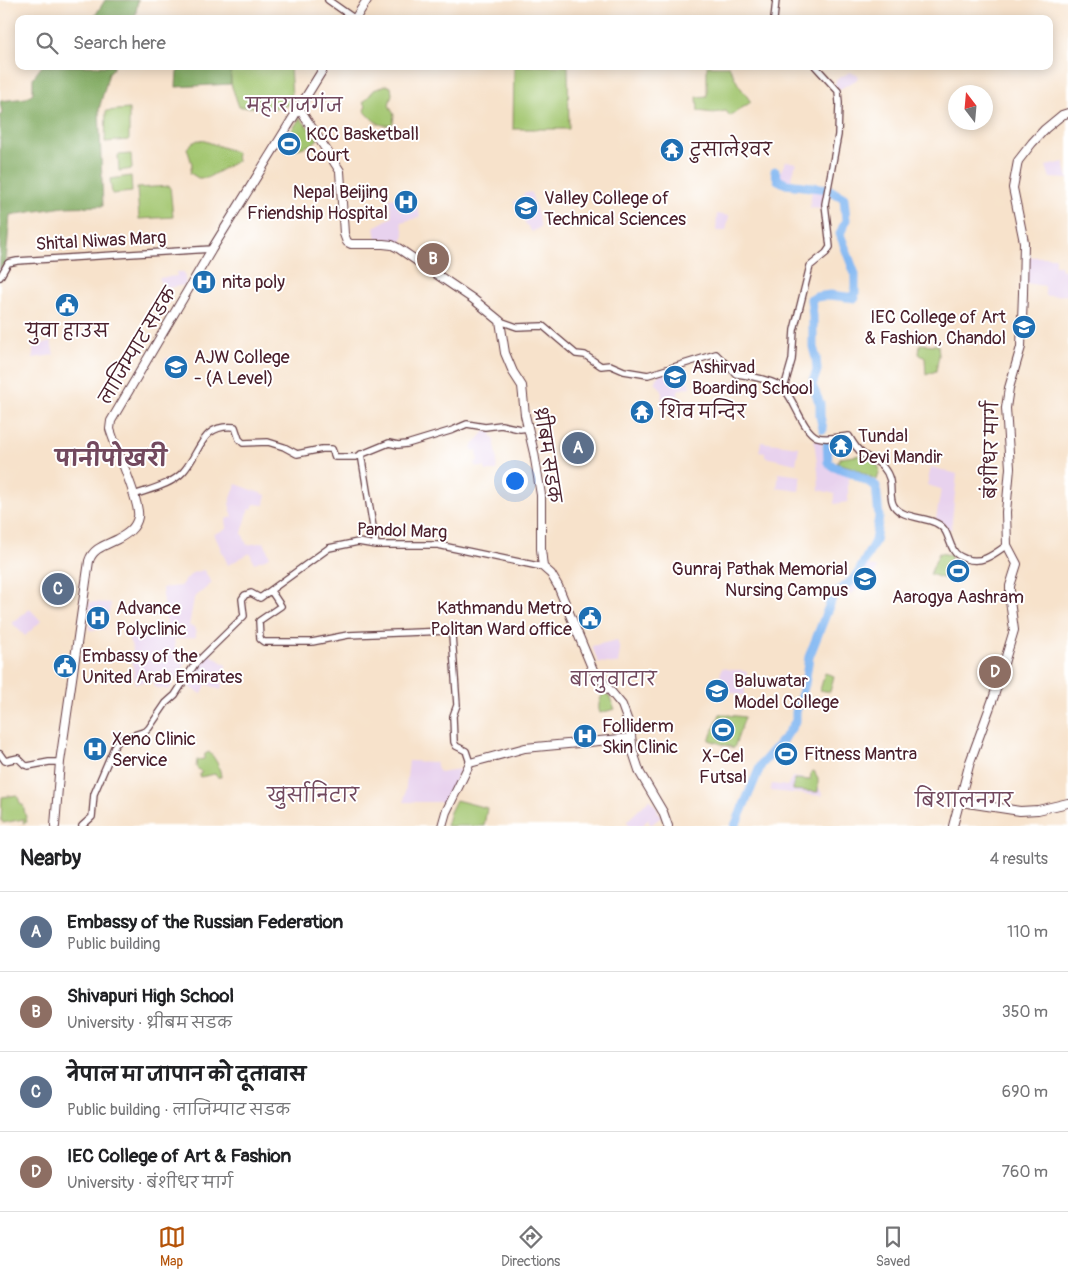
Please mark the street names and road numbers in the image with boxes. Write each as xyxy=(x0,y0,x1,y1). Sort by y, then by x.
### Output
street label: Shital Niwas Marg xyxy=(35,226,167,256)
street label: लाजिम्पाट सडक xyxy=(91,280,183,409)
street label: बंशीधर मार्ग xyxy=(977,399,1004,499)
street label: थ्रीबम सडक xyxy=(528,405,569,506)
street label: Pandol Marg xyxy=(356,518,448,544)

